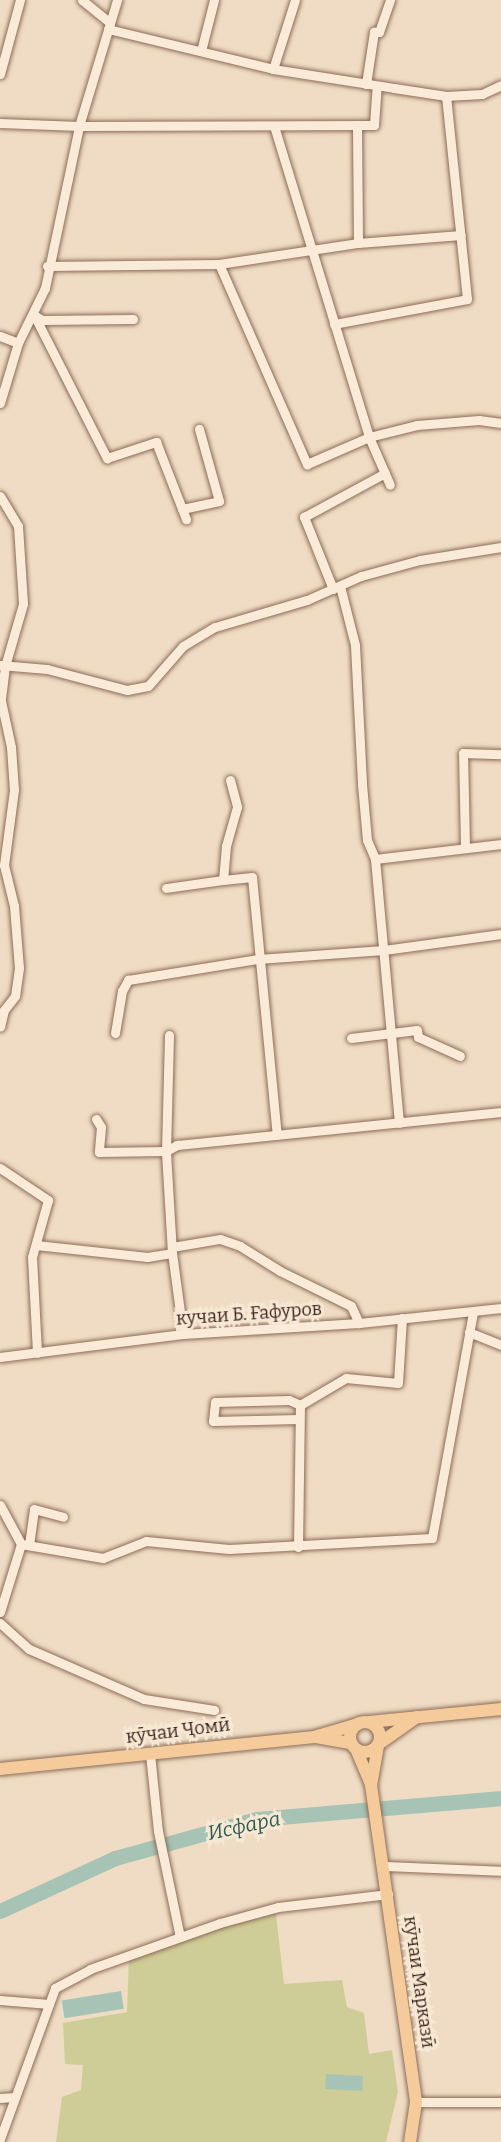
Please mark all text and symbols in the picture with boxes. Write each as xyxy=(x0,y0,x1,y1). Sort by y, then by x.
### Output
street label: кучаи Б. Ғафуров xyxy=(175,1298,323,1330)
street label: кӯчаи Ҷомӣ xyxy=(125,1714,231,1748)
water label: Исфара xyxy=(205,1807,283,1845)
street label: кӯчаи Марказӣ xyxy=(399,1915,439,2049)

